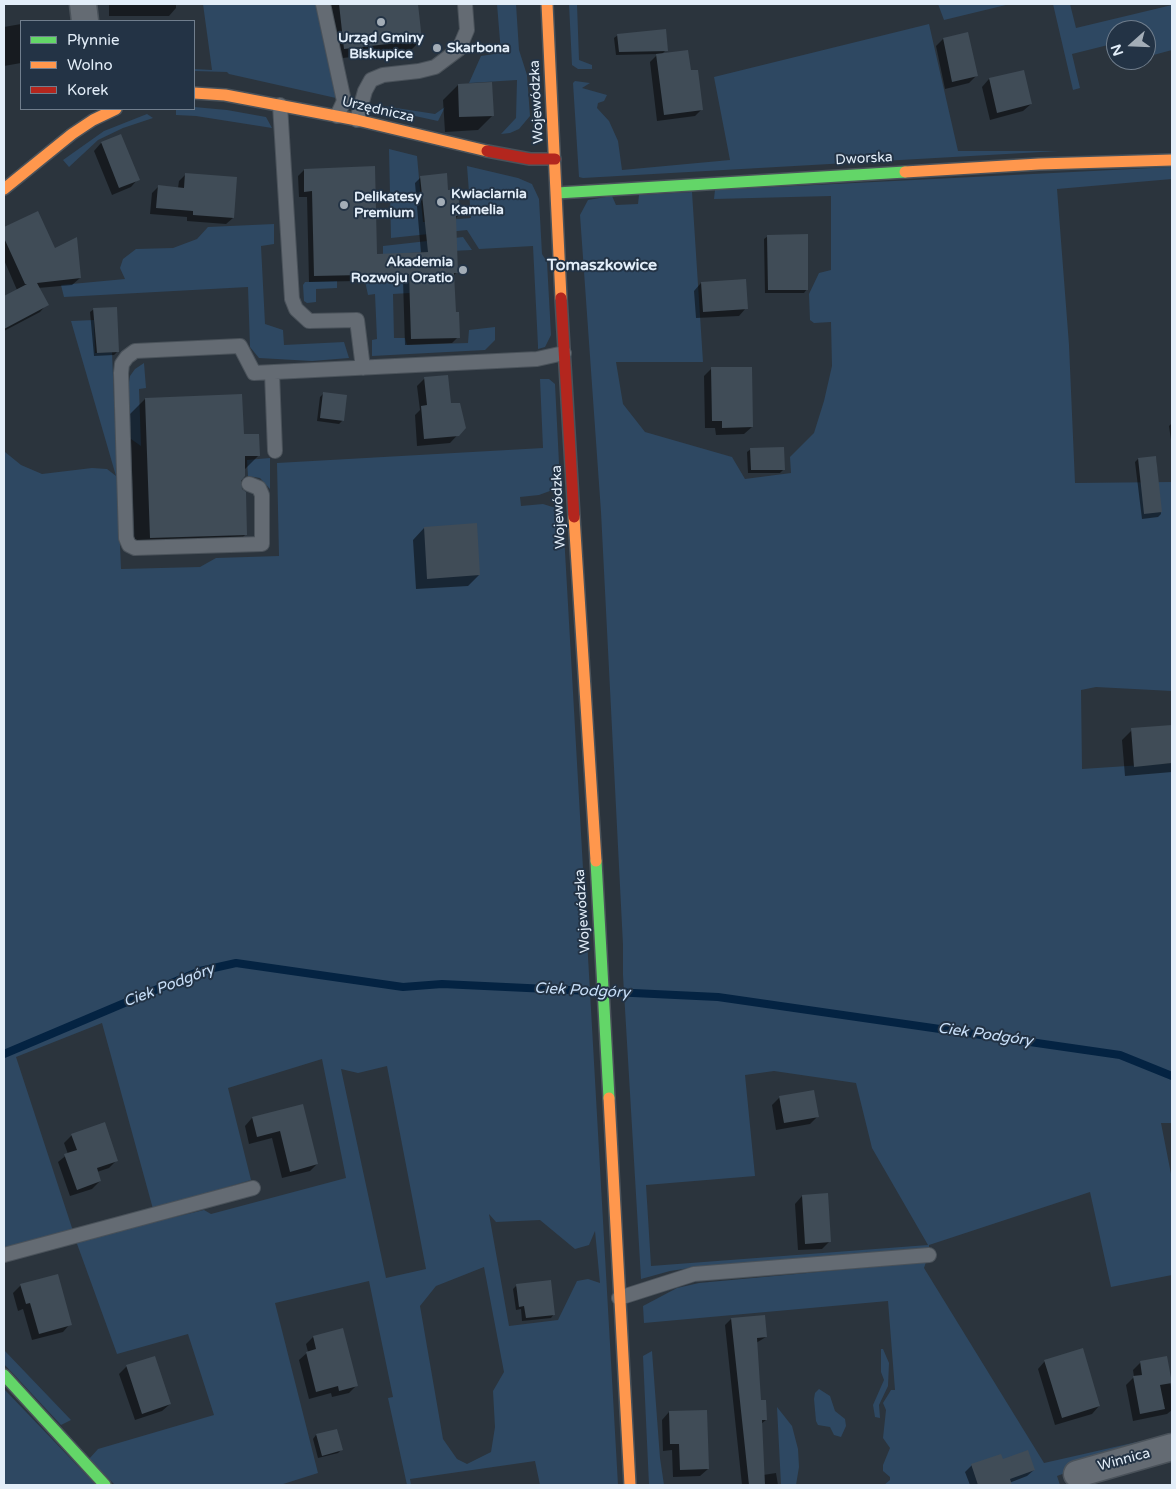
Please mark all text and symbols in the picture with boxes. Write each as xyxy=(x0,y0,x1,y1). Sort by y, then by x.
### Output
marker: Urząd Gminy Biskupice xyxy=(375,16,387,28)
legend xyxy=(20,20,195,110)
north arrow xyxy=(1106,20,1156,70)
place label: Urząd Gminy Biskupice xyxy=(338,30,424,62)
text: Płynnie xyxy=(67,31,120,49)
place label: Skarbona xyxy=(447,40,510,56)
marker: Skarbona xyxy=(431,42,443,54)
text: N xyxy=(1107,42,1127,58)
text: Wolno xyxy=(67,56,113,74)
street label: Wojewódzka xyxy=(526,60,548,144)
text: Korek xyxy=(67,81,108,99)
street label: Urzędnicza xyxy=(340,94,416,126)
street label: Dworska xyxy=(835,149,893,169)
place label: Kwiaciarnia Kamelia xyxy=(451,186,527,218)
place label: Delikatesy Premium xyxy=(354,189,422,222)
marker: Kwiaciarnia Kamelia xyxy=(435,196,447,208)
marker: Delikatesy Premium xyxy=(338,199,350,211)
place label: Akademia Rozwoju Oratio xyxy=(351,254,453,286)
district label: Tomaszkowice xyxy=(547,256,657,276)
marker: Akademia Rozwoju Oratio xyxy=(457,264,469,276)
street label: Wojewódzka xyxy=(548,465,570,549)
street label: Wojewódzka xyxy=(572,868,594,954)
water label: Ciek Podgóry xyxy=(121,960,217,1012)
water label: Ciek Podgóry xyxy=(534,980,630,1002)
water label: Ciek Podgóry xyxy=(936,1019,1034,1051)
street label: Winnica xyxy=(1096,1445,1152,1475)

